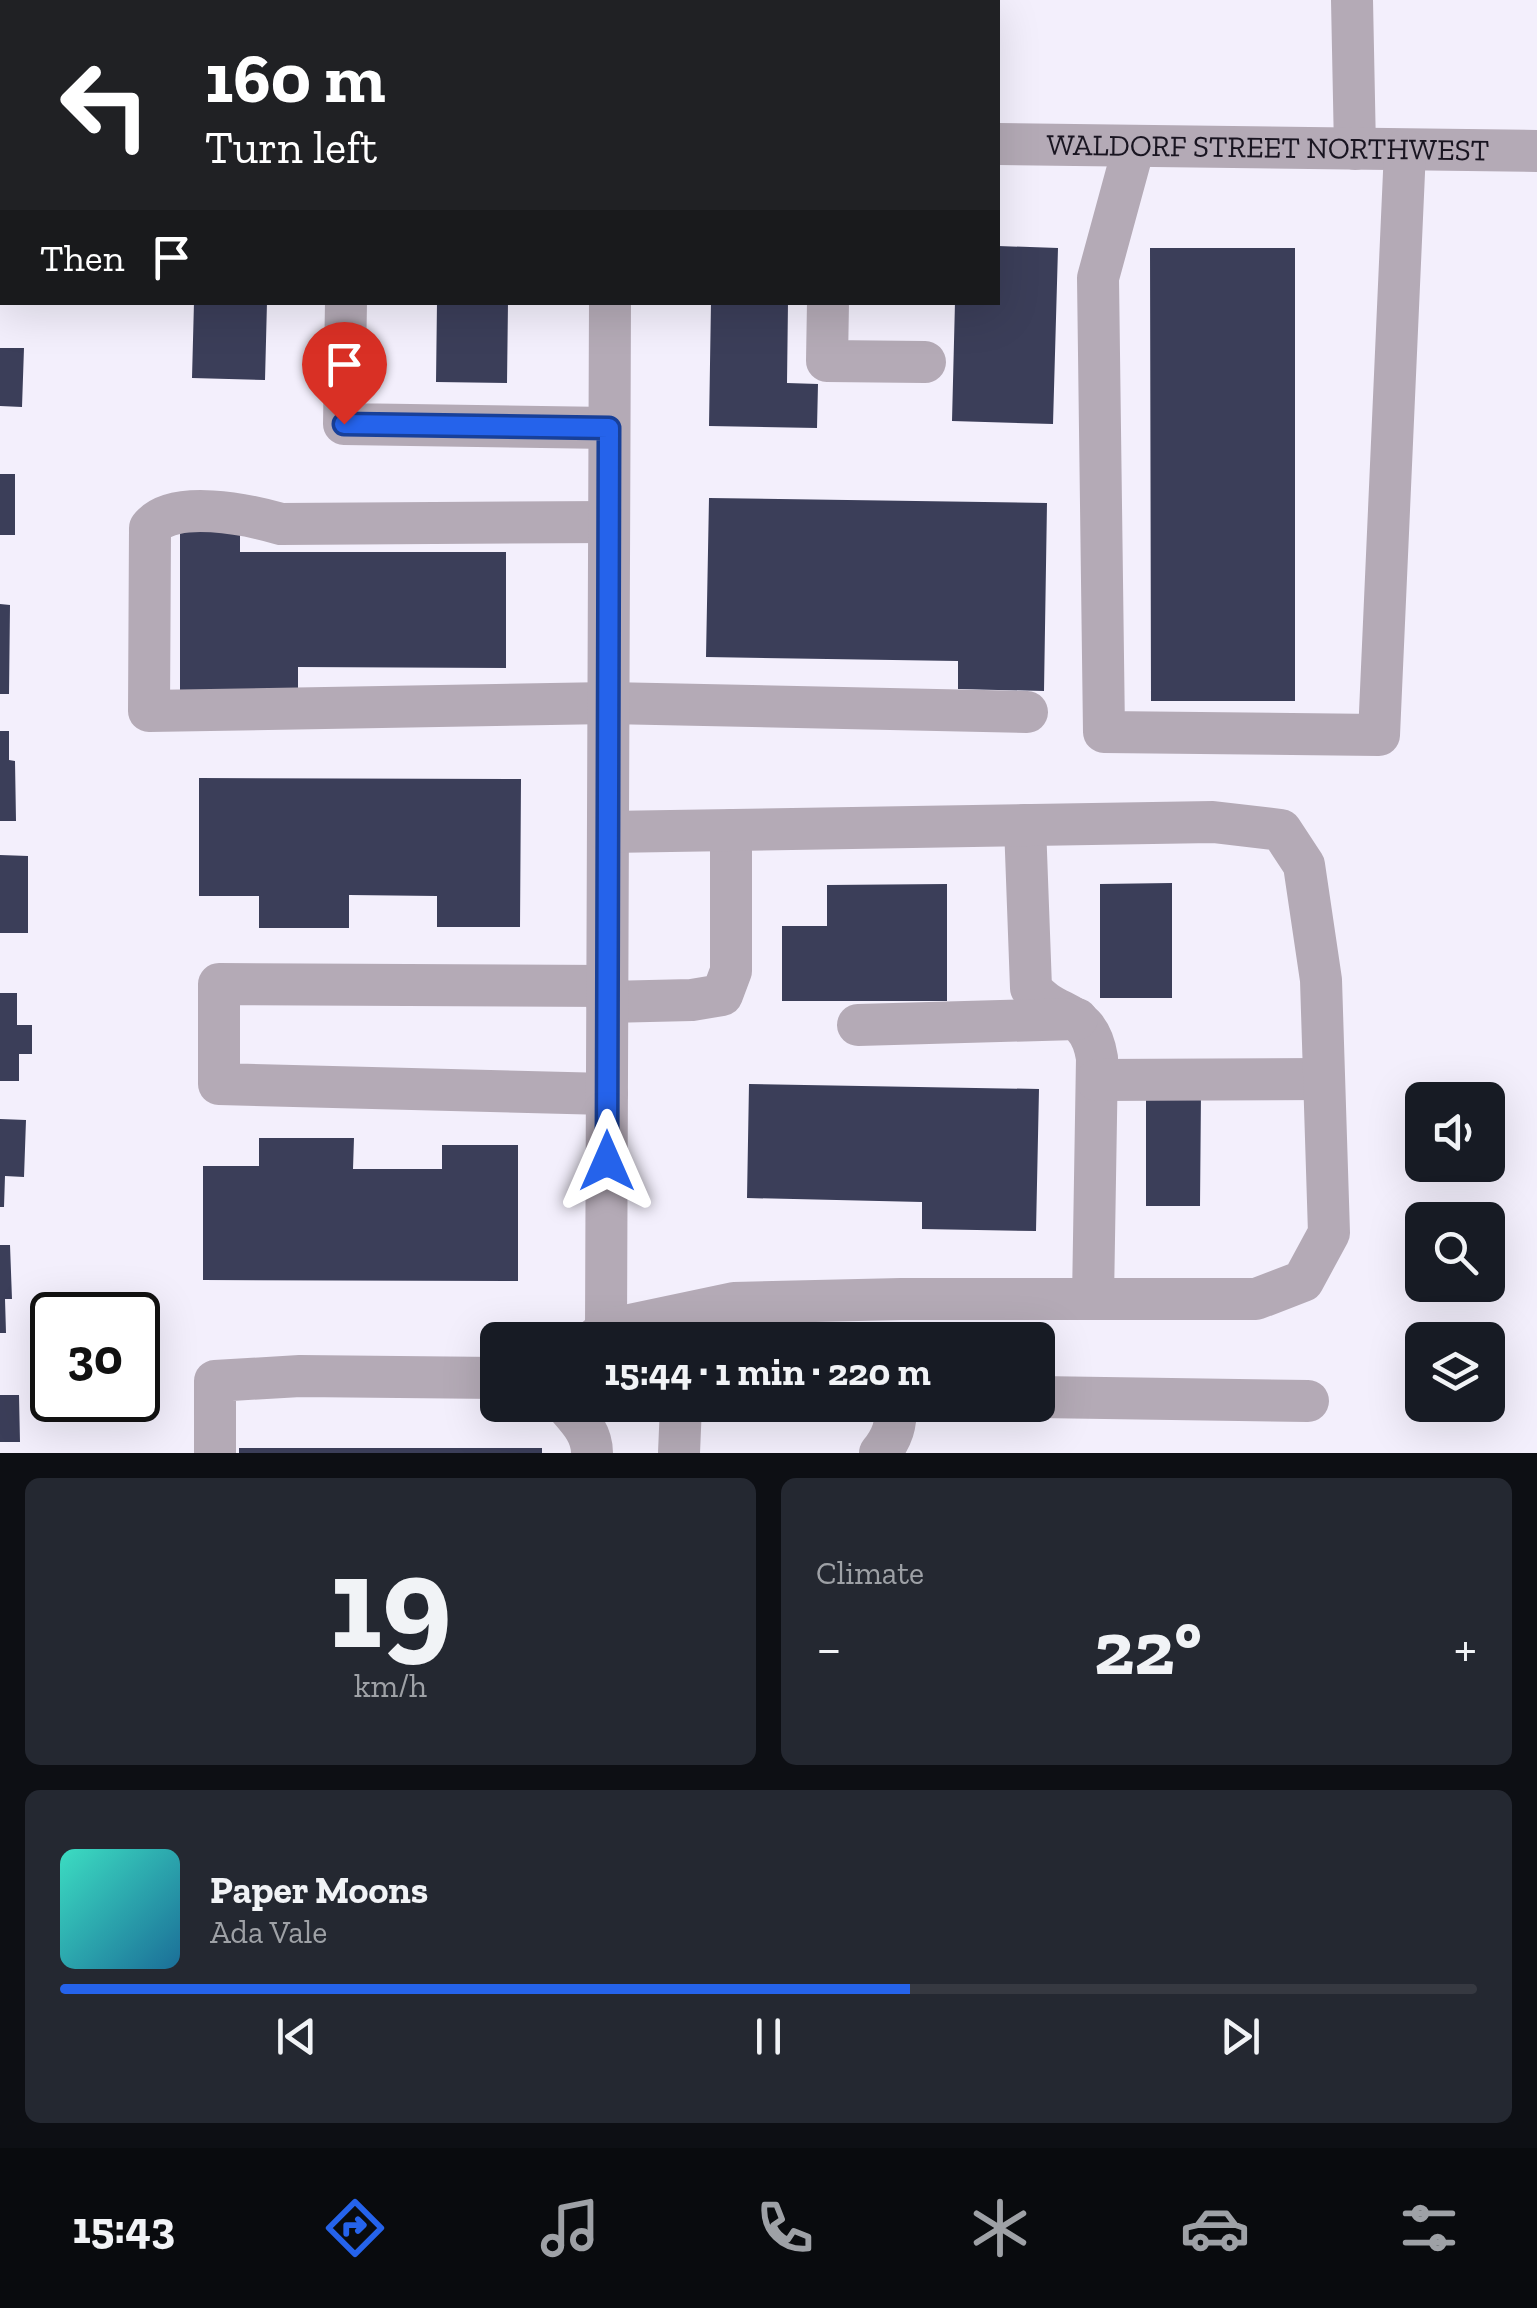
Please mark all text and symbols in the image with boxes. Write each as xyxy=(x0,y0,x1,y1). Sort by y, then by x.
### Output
text: 160 m xyxy=(205,36,386,120)
icon: left xyxy=(40,40,170,170)
text: Turn left xyxy=(205,121,377,175)
street label: WALDORF STREET NORTHWEST xyxy=(1046,127,1490,168)
icon: arrive xyxy=(144,230,199,285)
text: Then xyxy=(40,235,124,281)
pin xyxy=(302,322,387,425)
icon: arrive xyxy=(317,337,372,392)
map controls xyxy=(1405,1082,1505,1422)
button: sound xyxy=(1405,1082,1505,1182)
position arrow xyxy=(555,1109,659,1213)
button: search xyxy=(1405,1202,1505,1302)
speed limit sign: 30 xyxy=(30,1292,160,1422)
button: layers xyxy=(1405,1322,1505,1422)
text: 15:44 · 1 min · 220 m xyxy=(604,1349,931,1395)
text: 19 xyxy=(329,1524,452,1680)
text: Climate xyxy=(816,1554,924,1592)
text: 22° xyxy=(1094,1603,1202,1693)
text: − xyxy=(816,1615,842,1681)
text: + xyxy=(1454,1615,1477,1681)
text: km/h xyxy=(354,1667,427,1705)
text: Paper Moons xyxy=(210,1867,428,1913)
text: Ada Vale xyxy=(210,1913,327,1951)
icon: previous xyxy=(269,2009,324,2064)
icon: pause xyxy=(741,2009,796,2064)
icon: next xyxy=(1213,2009,1268,2064)
icon: directions xyxy=(320,2193,390,2263)
icon: music xyxy=(535,2193,605,2263)
icon: phone xyxy=(750,2193,820,2263)
icon: climate xyxy=(965,2193,1035,2263)
icon: car xyxy=(1180,2193,1250,2263)
icon: filters xyxy=(1394,2193,1464,2263)
text: 15:43 xyxy=(72,2201,175,2255)

